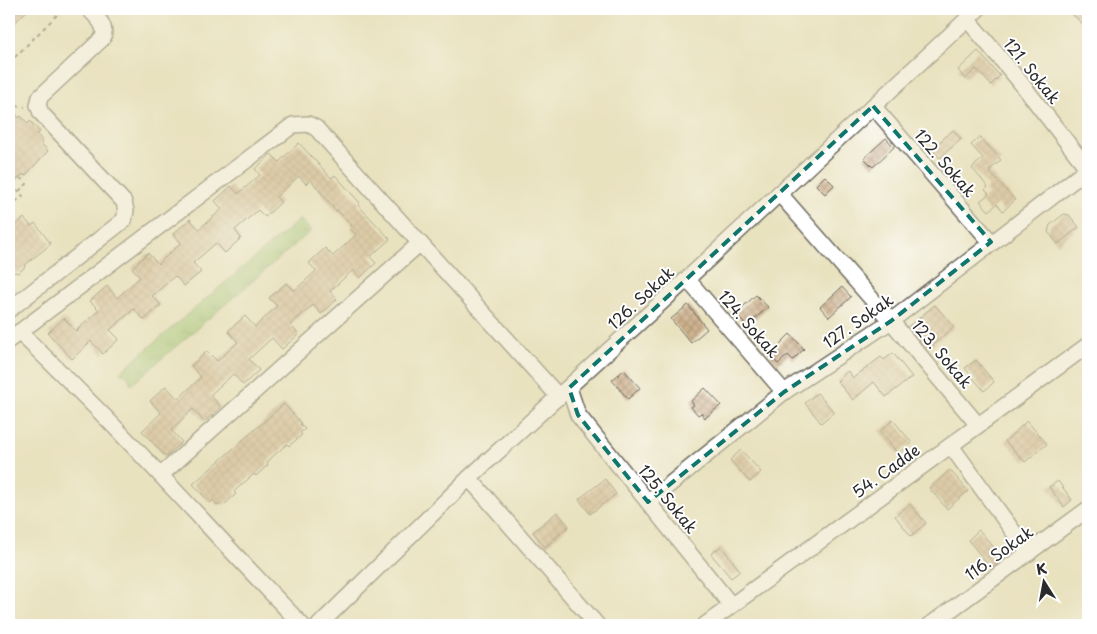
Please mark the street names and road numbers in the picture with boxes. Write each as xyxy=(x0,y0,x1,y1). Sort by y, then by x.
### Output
street label: 121. Sokak xyxy=(999,32,1067,108)
street label: 122. Sokak xyxy=(909,123,982,202)
street label: 126. Sokak xyxy=(602,260,679,334)
street label: 124. Sokak xyxy=(714,284,786,362)
street label: 127. Sokak xyxy=(817,287,898,353)
street label: 123. Sokak xyxy=(907,314,979,393)
street label: 54. Cadde xyxy=(847,437,924,503)
street label: 125. Sokak xyxy=(633,459,704,538)
street label: 116. Sokak xyxy=(959,519,1038,585)

